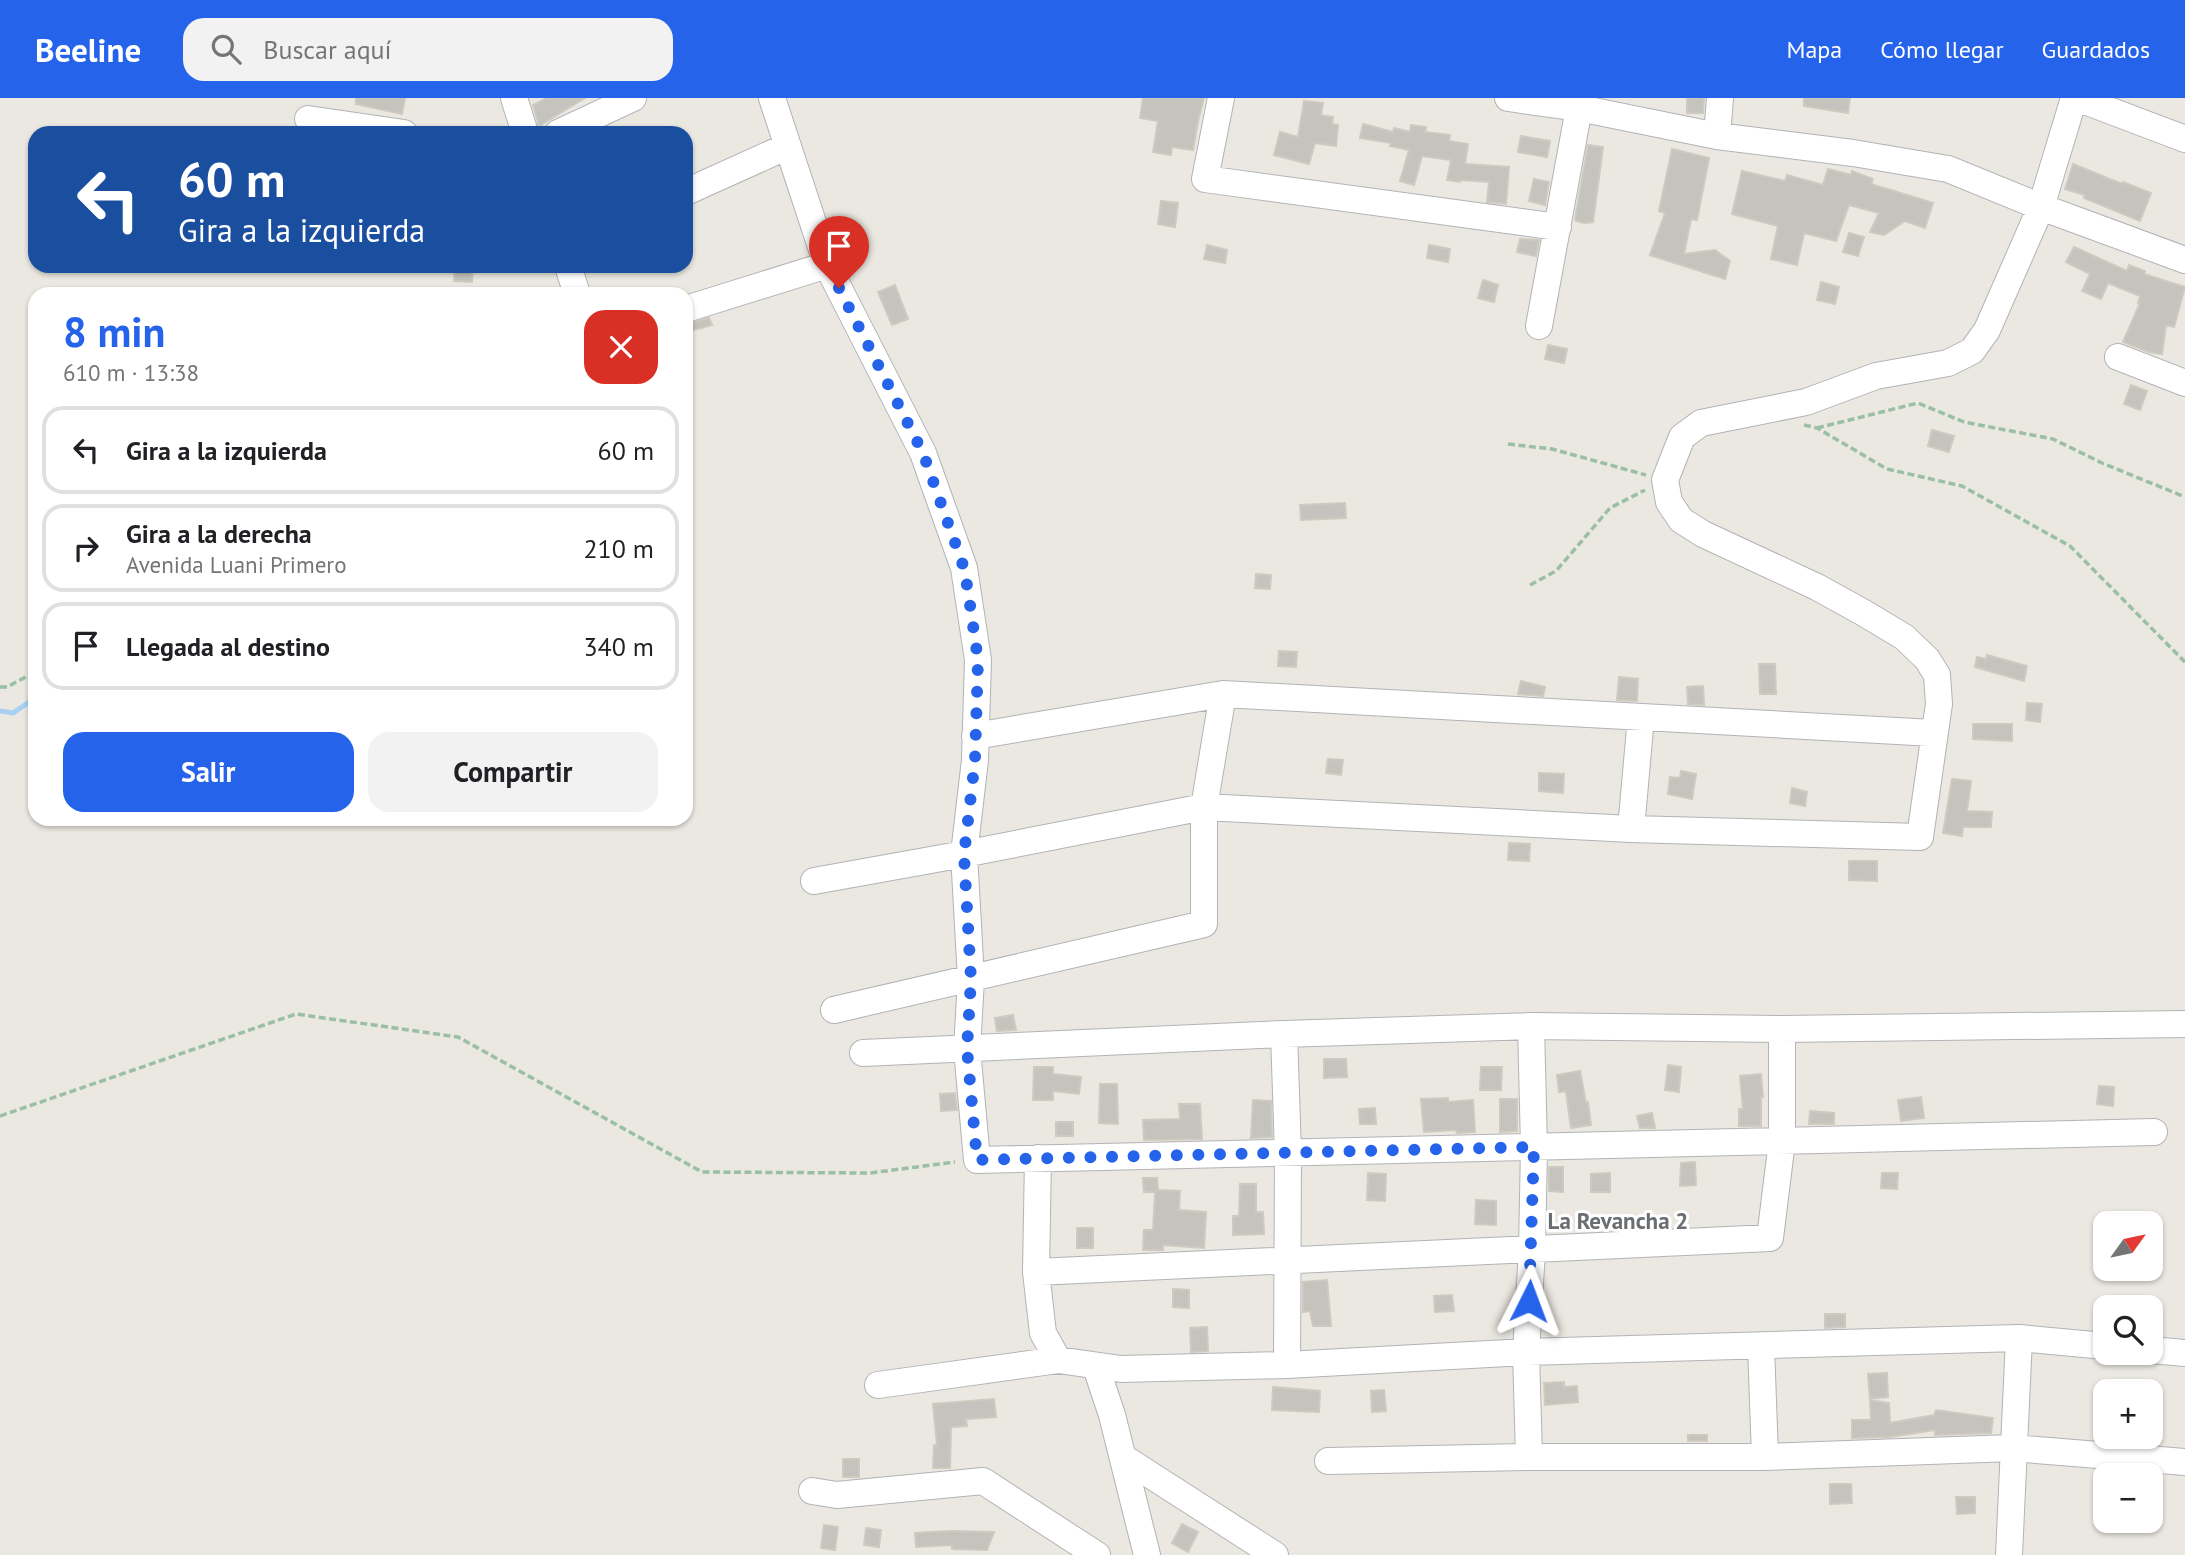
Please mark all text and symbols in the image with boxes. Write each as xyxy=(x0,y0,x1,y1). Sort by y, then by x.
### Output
search box xyxy=(183,18,673,81)
text: Beeline xyxy=(35,28,141,71)
icon: search xyxy=(207,30,245,68)
text: Buscar aquí xyxy=(263,33,392,66)
text: Mapa xyxy=(1786,34,1842,65)
text: Cómo llegar xyxy=(1880,34,2004,65)
text: Guardados xyxy=(2042,34,2150,65)
text: 60 m xyxy=(178,147,285,211)
icon: left xyxy=(63,154,154,245)
text: Gira a la izquierda xyxy=(178,209,425,251)
pin xyxy=(809,216,869,288)
icon: arrive xyxy=(820,227,858,265)
text: 8 min xyxy=(63,304,165,359)
button: close xyxy=(584,310,658,384)
text: 610 m · 13:38 xyxy=(63,358,199,387)
icon: left xyxy=(67,431,105,469)
text: Gira a la izquierda xyxy=(126,434,327,467)
text: 60 m xyxy=(598,434,654,467)
text: Gira a la derecha xyxy=(126,517,312,550)
icon: right xyxy=(67,529,105,567)
text: 210 m xyxy=(583,532,654,565)
text: Avenida Luani Primero xyxy=(126,550,347,579)
icon: arrive xyxy=(67,627,105,665)
text: Llegada al destino xyxy=(126,630,330,663)
text: 340 m xyxy=(583,630,654,663)
button: Salir xyxy=(63,732,354,812)
button: Compartir xyxy=(368,732,658,812)
district label: La Revancha 2 xyxy=(1548,1206,1688,1235)
north arrow xyxy=(2093,1211,2163,1281)
map controls xyxy=(2093,1211,2163,1533)
position arrow xyxy=(1492,1264,1566,1338)
button: search xyxy=(2093,1295,2163,1365)
button: + xyxy=(2093,1379,2163,1449)
button: − xyxy=(2093,1463,2163,1533)

